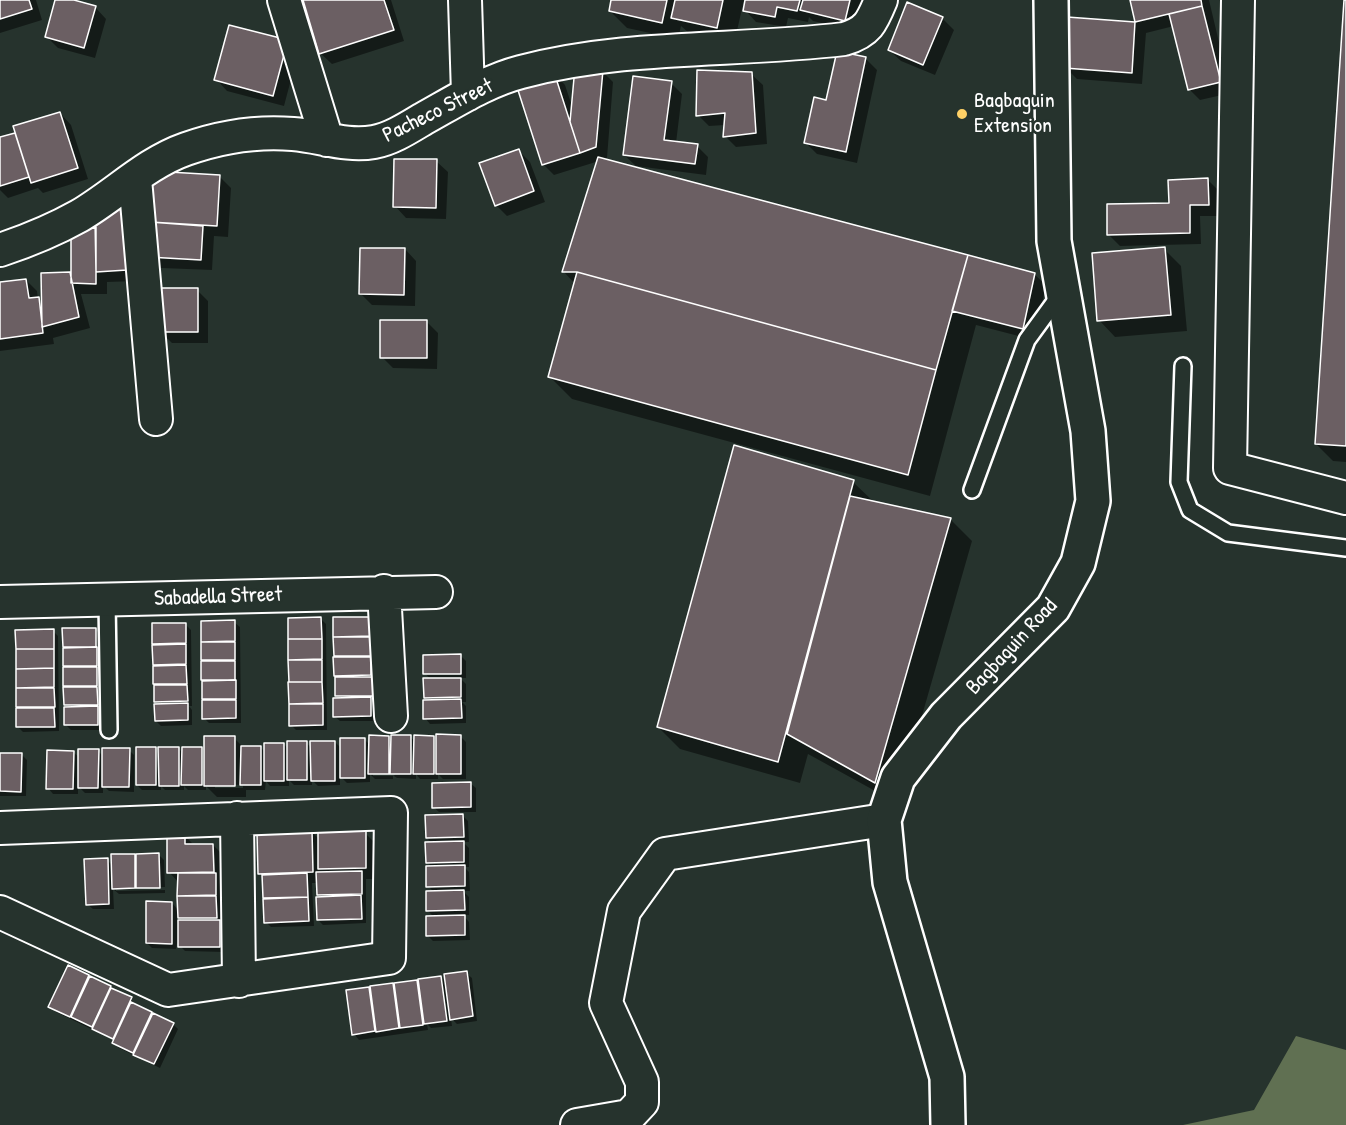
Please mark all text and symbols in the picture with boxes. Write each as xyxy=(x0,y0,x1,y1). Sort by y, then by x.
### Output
street label: Pacheco Street xyxy=(379,73,497,149)
place label: Bagbaguin Extension xyxy=(974,88,1055,140)
marker: Bagbaguin Extension xyxy=(955,107,969,121)
street label: Sabadella Street xyxy=(154,582,282,612)
street label: Bagbaguin Road xyxy=(961,593,1063,701)

